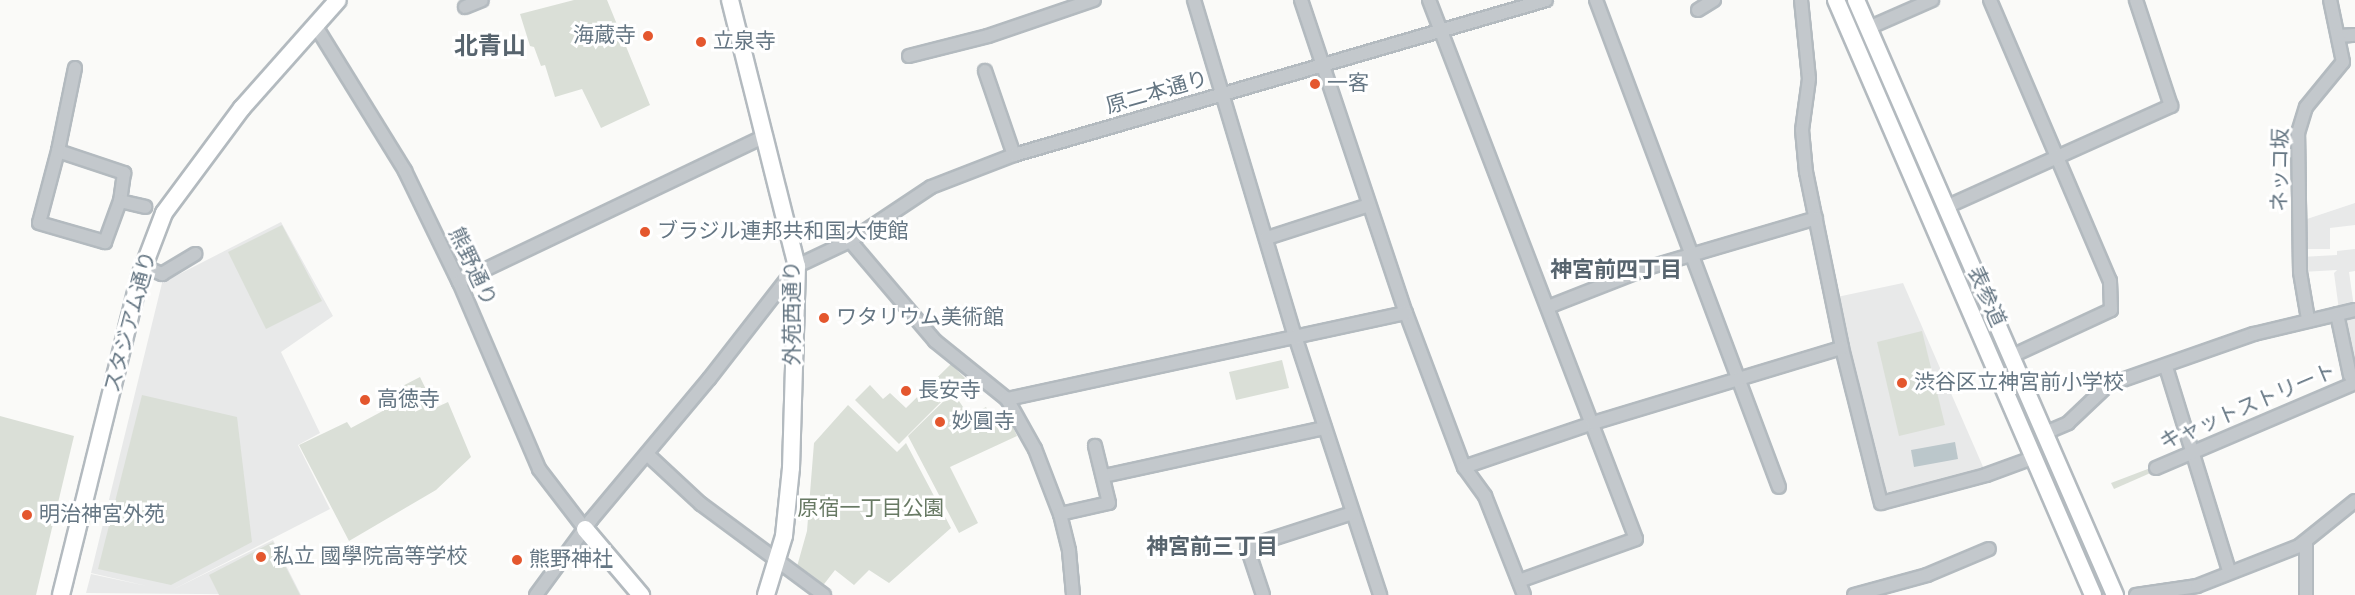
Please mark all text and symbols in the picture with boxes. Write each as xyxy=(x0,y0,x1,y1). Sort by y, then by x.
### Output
place label: 海蔵寺 xyxy=(573,23,636,49)
marker: 海蔵寺 xyxy=(641,29,655,43)
place label: 立泉寺 xyxy=(713,29,776,55)
district label: 北青山 xyxy=(454,33,526,61)
marker: 立泉寺 xyxy=(694,35,708,49)
street label: 原二本通り xyxy=(1103,66,1211,120)
place label: 一客 xyxy=(1327,71,1369,97)
marker: 一客 xyxy=(1308,77,1322,91)
street label: ネッコ坂 xyxy=(2268,128,2294,212)
place label: ブラジル連邦共和国大使館 xyxy=(657,219,909,245)
street label: 熊野通り xyxy=(443,224,501,310)
marker: ブラジル連邦共和国大使館 xyxy=(638,225,652,239)
street label: スタジアム通り xyxy=(100,248,162,396)
district label: 神宮前四丁目 xyxy=(1550,258,1682,284)
street label: 外苑西通り xyxy=(780,261,806,365)
street label: 表参道 xyxy=(1962,263,2010,331)
place label: ワタリウム美術館 xyxy=(836,305,1004,331)
marker: ワタリウム美術館 xyxy=(817,311,831,325)
street label: キャットストリート xyxy=(2156,358,2340,456)
place label: 渋谷区立神宮前小学校 xyxy=(1914,370,2124,396)
marker: 渋谷区立神宮前小学校 xyxy=(1895,376,1909,390)
place label: 長安寺 xyxy=(918,378,981,404)
marker: 長安寺 xyxy=(899,384,913,398)
place label: 高徳寺 xyxy=(377,387,440,413)
marker: 高徳寺 xyxy=(358,393,372,407)
place label: 妙圓寺 xyxy=(952,409,1015,435)
marker: 妙圓寺 xyxy=(933,415,947,429)
park label: 原宿一丁目公園 xyxy=(798,496,944,522)
place label: 明治神宮外苑 xyxy=(39,502,165,528)
marker: 明治神宮外苑 xyxy=(20,508,34,522)
district label: 神宮前三丁目 xyxy=(1146,535,1278,561)
place label: 私立 國學院高等学校 xyxy=(273,544,467,570)
place label: 熊野神社 xyxy=(529,547,613,573)
marker: 私立 國學院高等学校 xyxy=(254,550,268,564)
marker: 熊野神社 xyxy=(510,553,524,567)

